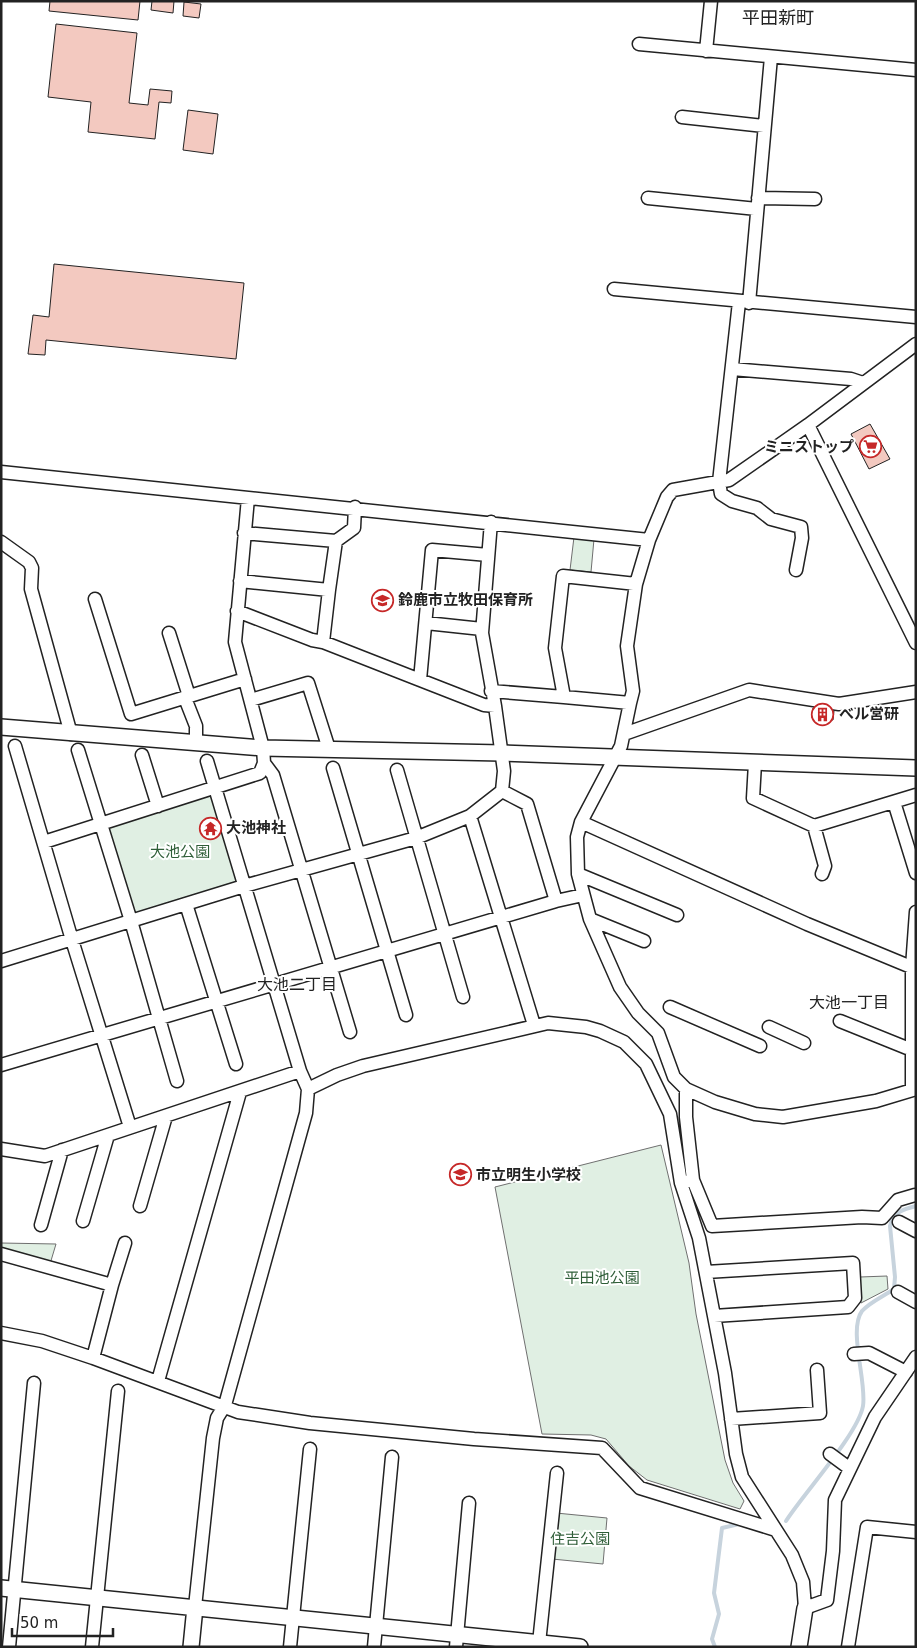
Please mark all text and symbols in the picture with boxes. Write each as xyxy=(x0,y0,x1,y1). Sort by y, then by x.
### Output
district label: 平田新町 xyxy=(742,7,814,28)
supermarket icon: ミニストップ xyxy=(858,435,882,459)
place label: ミニストップ xyxy=(764,438,854,456)
school or university icon: 鈴鹿市立牧田保育所 xyxy=(370,588,394,612)
place label: 鈴鹿市立牧田保育所 xyxy=(398,591,533,609)
building icon: べル営研 xyxy=(811,702,835,726)
place label: べル営研 xyxy=(839,705,899,723)
temple icon: 大池神社 xyxy=(198,816,222,840)
place label: 大池神社 xyxy=(226,819,286,837)
park label: 大池公園 xyxy=(150,843,210,861)
district label: 大池二丁目 xyxy=(257,975,337,994)
district label: 大池一丁目 xyxy=(809,993,889,1012)
school or university icon: 市立明生小学校 xyxy=(448,1163,472,1187)
place label: 市立明生小学校 xyxy=(476,1166,581,1184)
park label: 平田池公園 xyxy=(564,1269,640,1287)
park label: 住吉公園 xyxy=(550,1530,610,1548)
scale bar xyxy=(12,1606,114,1638)
text: 50 m xyxy=(20,1614,58,1632)

